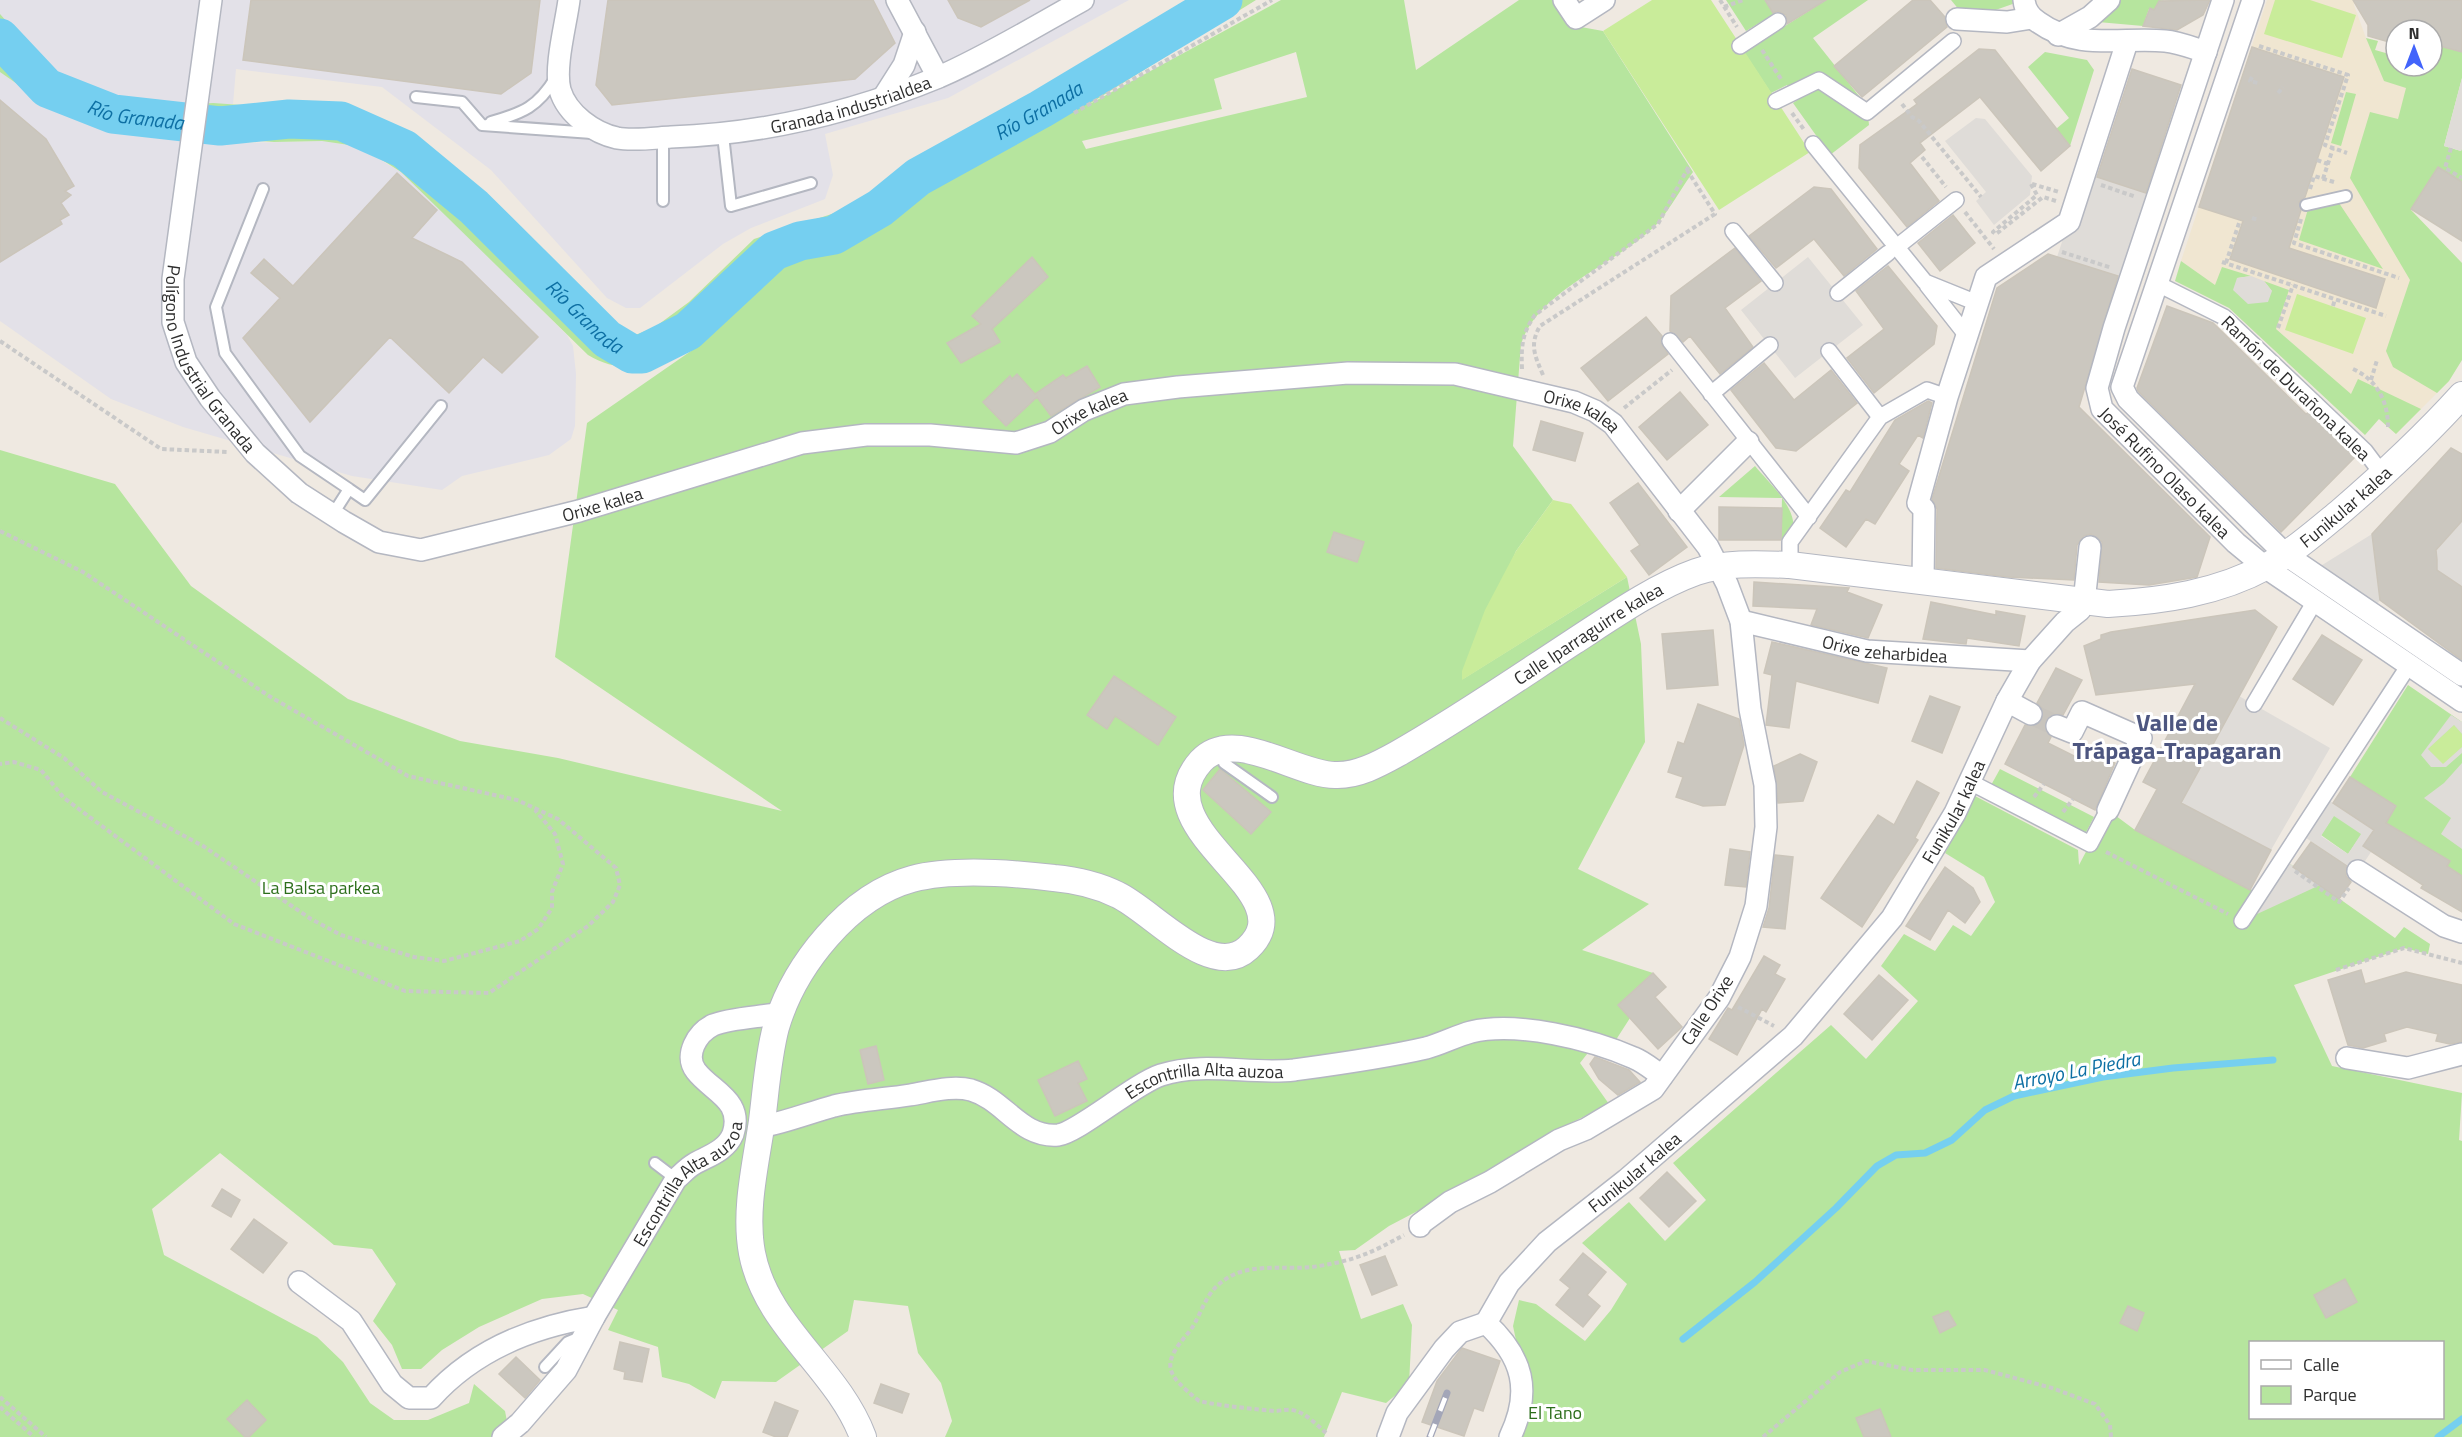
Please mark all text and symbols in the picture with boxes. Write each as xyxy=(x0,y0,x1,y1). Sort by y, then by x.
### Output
north arrow xyxy=(2384,18,2444,78)
text: N xyxy=(2408,21,2420,45)
street label: Granada industrialdea xyxy=(768,68,935,140)
water label: Río Granada xyxy=(988,72,1089,148)
water label: Río Granada xyxy=(83,90,186,137)
street label: Polígono Industrial Granada xyxy=(160,263,263,458)
water label: Río Granada xyxy=(539,271,630,361)
street label: Ramón de Durañona kalea xyxy=(2215,309,2377,467)
street label: Orixe kalea xyxy=(1045,381,1131,442)
street label: Orixe kalea xyxy=(1541,382,1628,438)
street label: José Rufino Olaso kalea xyxy=(2093,400,2237,544)
street label: Funikular kalea xyxy=(2293,459,2397,554)
street label: Orixe kalea xyxy=(559,479,646,528)
street label: Calle Iparraguirre kalea xyxy=(1508,576,1668,691)
street label: Orixe zeharbidea xyxy=(1819,627,1948,669)
district label: Valle de Trápaga-Trapagaran xyxy=(2073,704,2281,768)
street label: Funikular kalea xyxy=(1914,755,1991,868)
park label: La Balsa parkea xyxy=(262,874,380,901)
street label: Calle Orixe xyxy=(1674,969,1740,1051)
water label: Arroyo La Piedra xyxy=(2010,1042,2143,1098)
street label: Escontrilla Alta auzoa xyxy=(1119,1055,1284,1105)
street label: Escontrilla Alta auzoa xyxy=(626,1120,749,1251)
street label: Funikular kalea xyxy=(1582,1125,1687,1219)
legend xyxy=(2249,1341,2444,1419)
text: Calle xyxy=(2303,1351,2339,1378)
text: Parque xyxy=(2303,1381,2357,1408)
park label: El Tano xyxy=(1528,1399,1582,1426)

